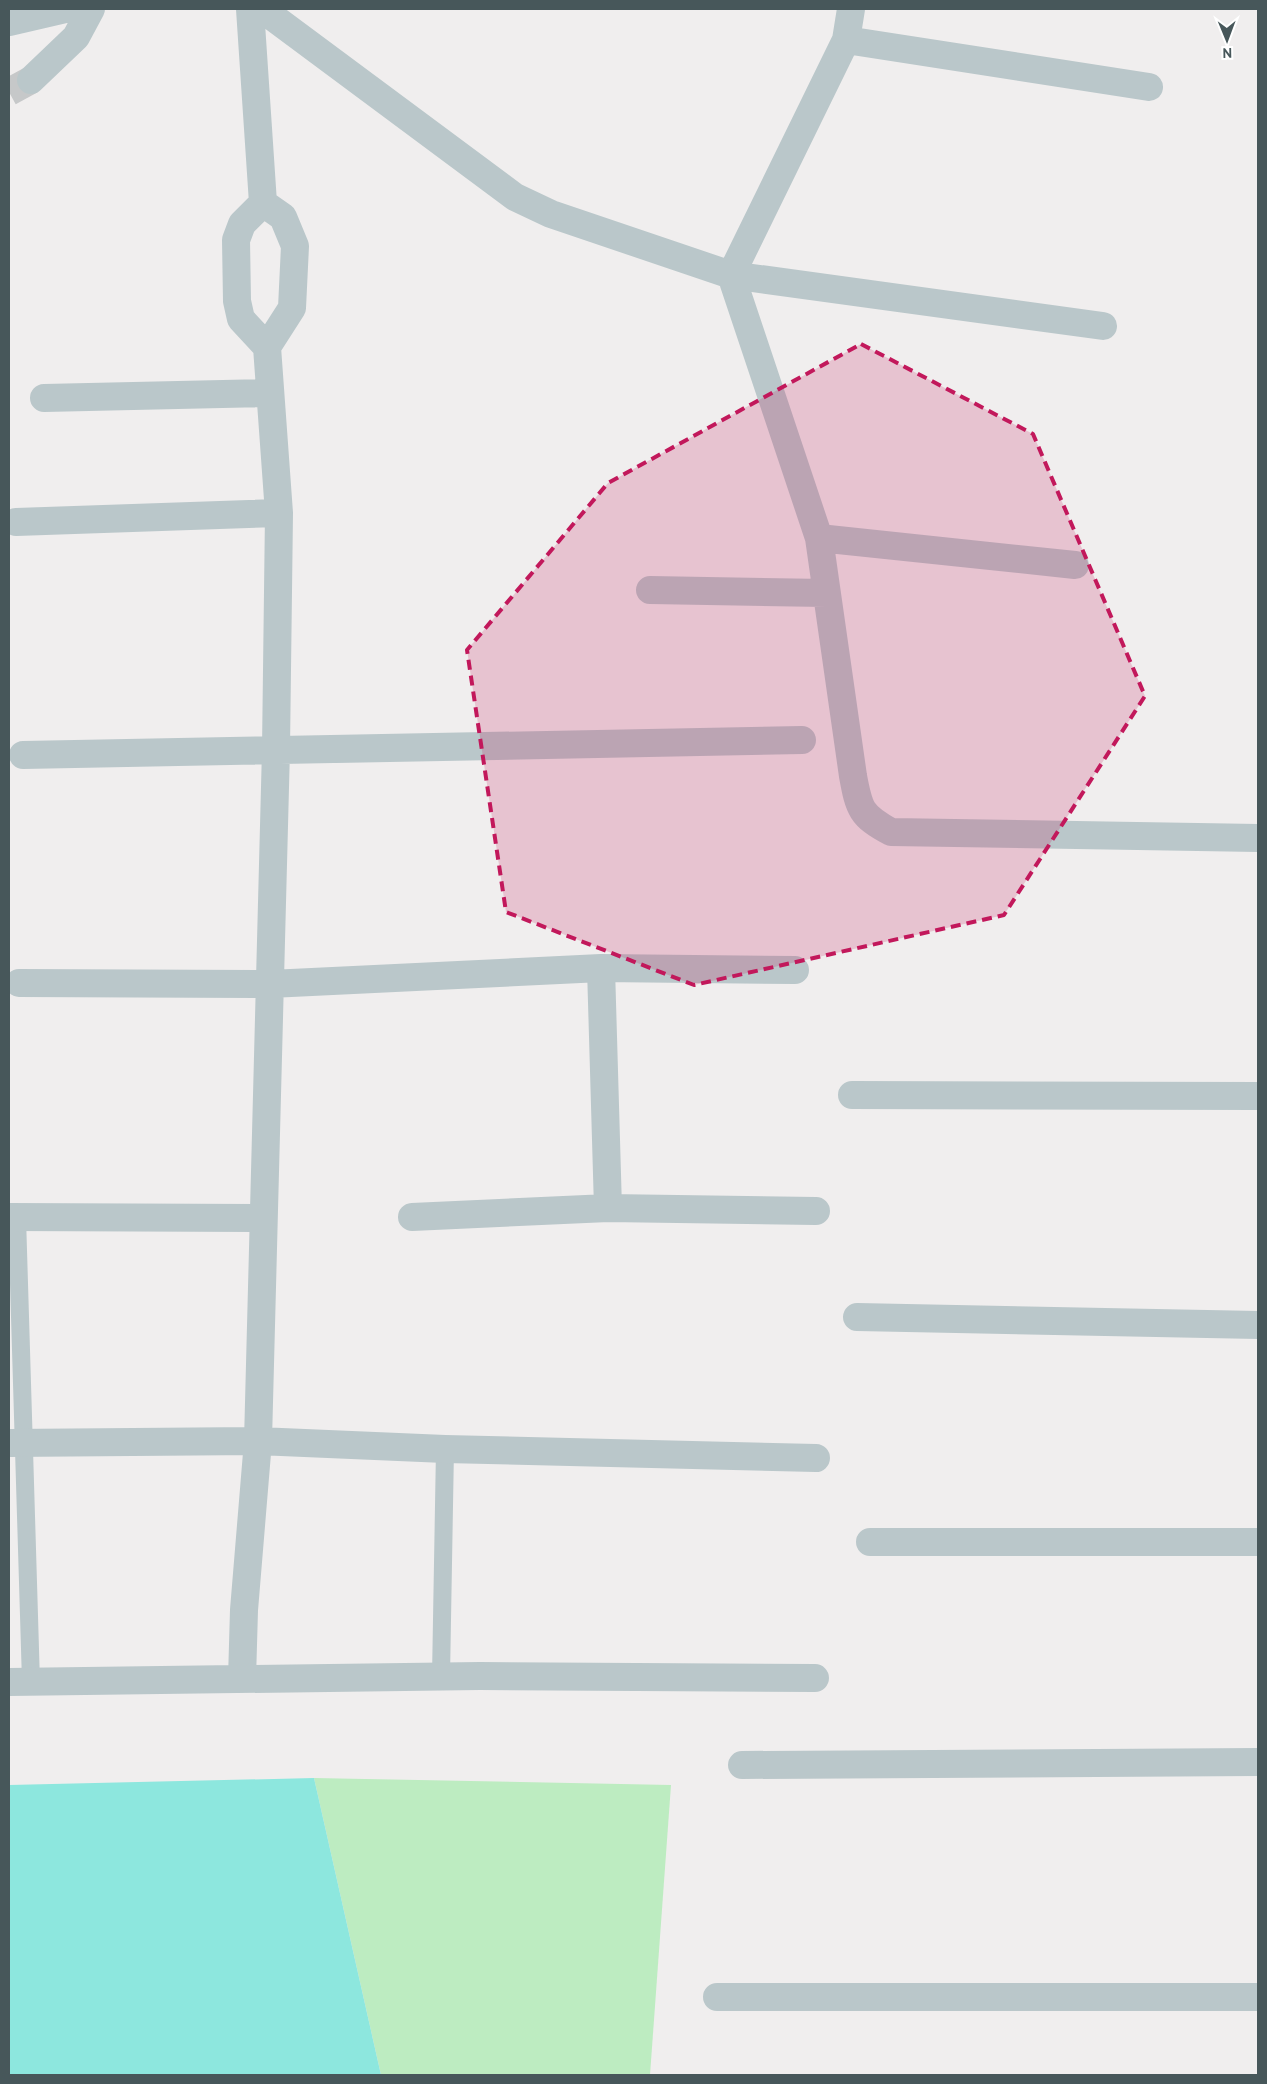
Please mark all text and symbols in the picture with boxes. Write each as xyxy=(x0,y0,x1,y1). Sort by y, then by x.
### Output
north arrow xyxy=(1202,15,1252,65)
text: N xyxy=(1222,43,1232,60)

